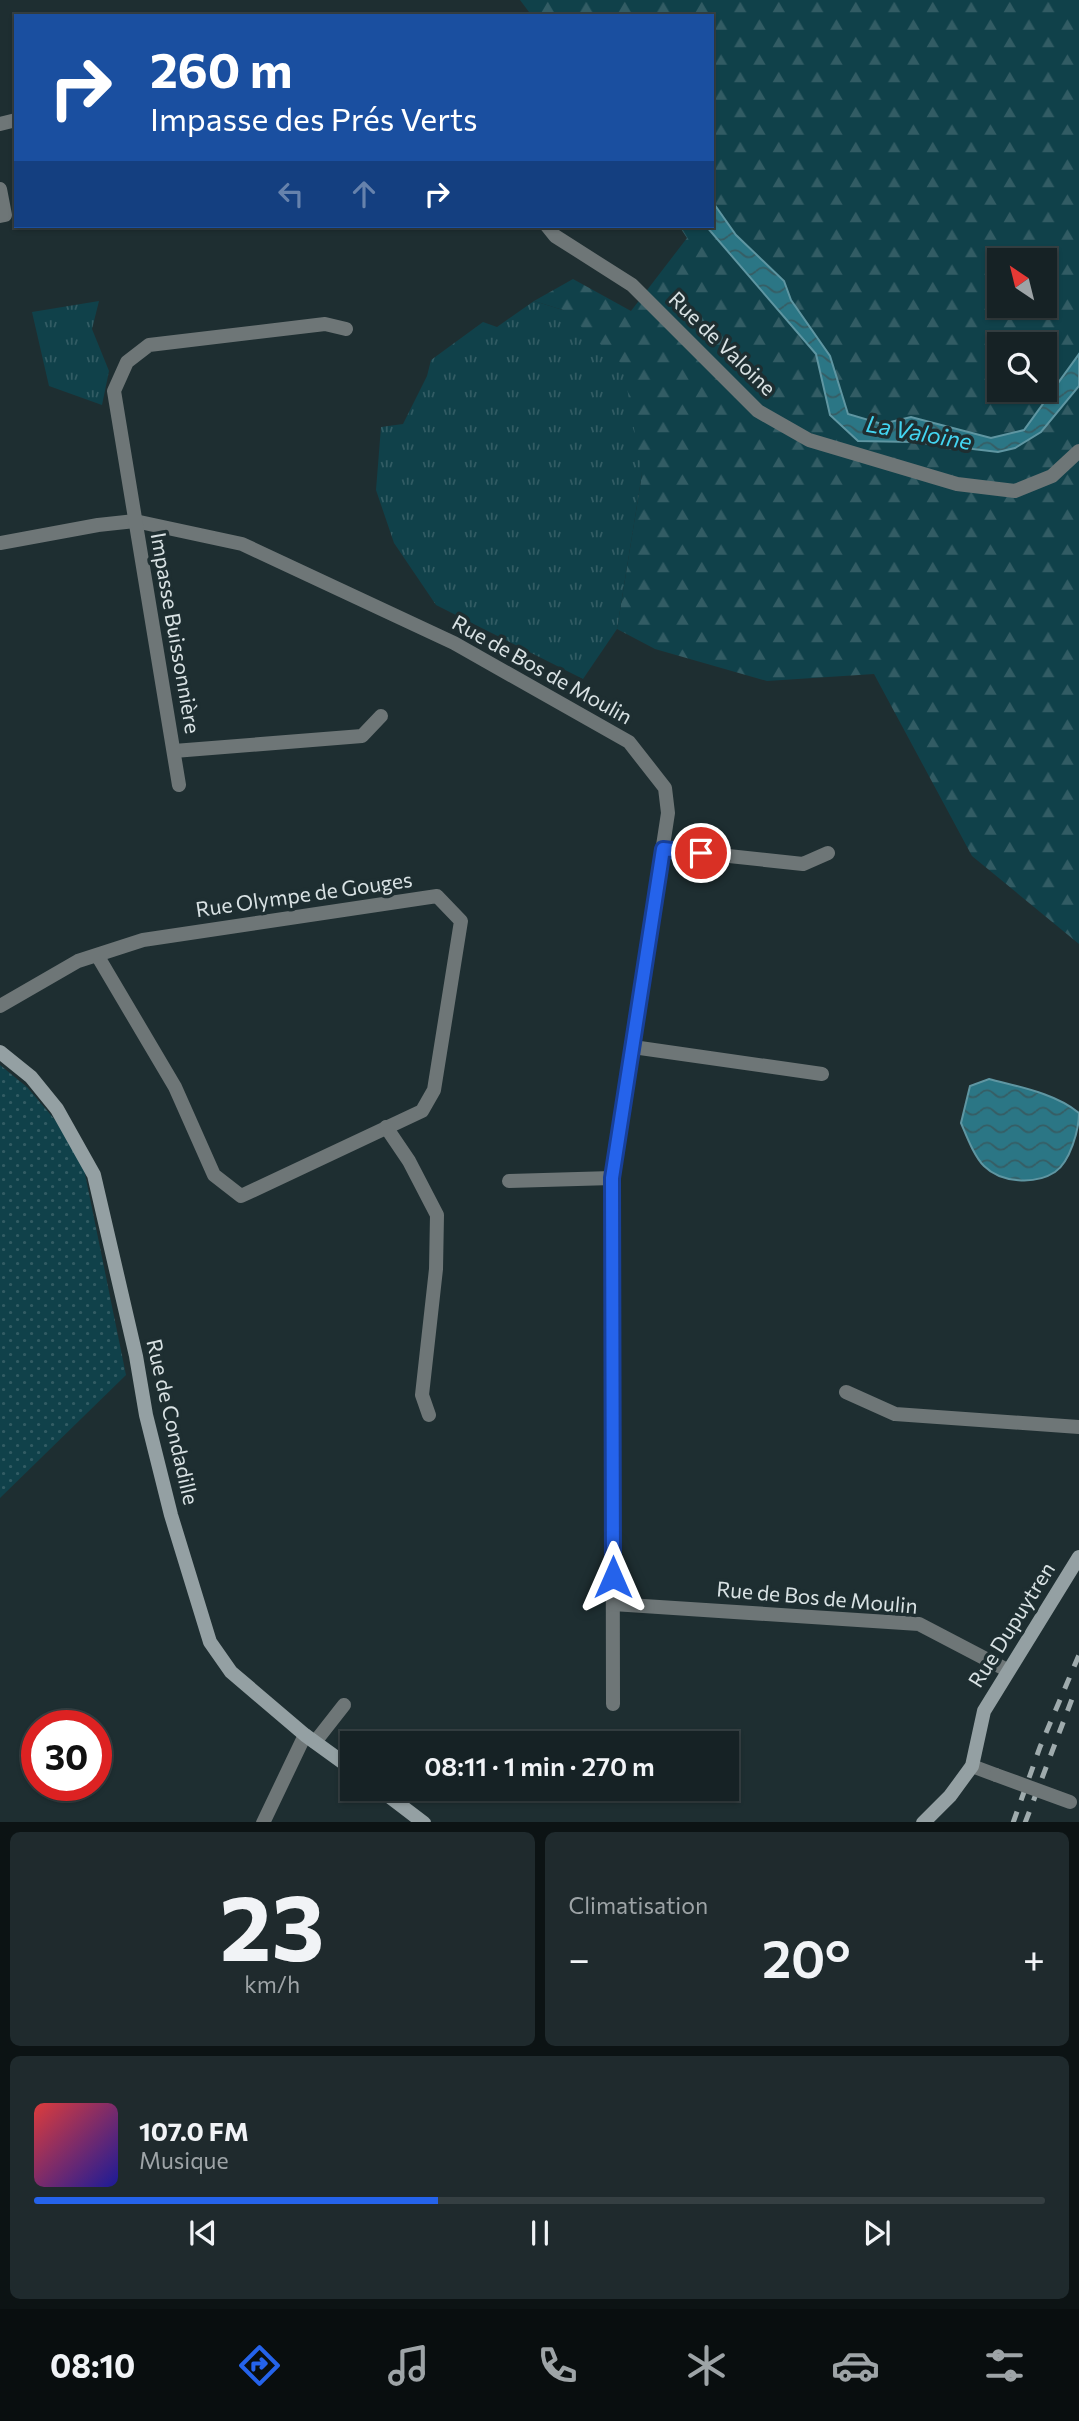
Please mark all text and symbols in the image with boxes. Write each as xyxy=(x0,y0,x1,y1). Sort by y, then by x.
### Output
text: 260 m xyxy=(150,38,292,98)
icon: right xyxy=(35,42,126,133)
text: Impasse des Prés Verts xyxy=(150,98,478,138)
icon: left xyxy=(272,175,310,213)
icon: ahead xyxy=(345,175,383,213)
icon: right xyxy=(418,175,456,213)
north arrow xyxy=(987,248,1057,318)
map controls xyxy=(987,248,1057,402)
street label: Rue de Valoine xyxy=(664,286,782,400)
button: search xyxy=(987,332,1057,402)
water label: La Valoine xyxy=(864,409,974,455)
street label: Impasse Buissonnière xyxy=(146,530,206,735)
street label: Rue de Bos de Moulin xyxy=(448,609,637,729)
pin xyxy=(671,823,731,883)
icon: arrive xyxy=(682,834,720,872)
street label: Rue Olympe de Gouges xyxy=(194,866,414,921)
street label: Rue de Condadille xyxy=(142,1336,205,1507)
position arrow xyxy=(576,1540,650,1614)
street label: Rue Dupuytren xyxy=(962,1557,1059,1691)
street label: Rue de Bos de Moulin xyxy=(716,1575,919,1618)
speed limit sign: 30 xyxy=(21,1710,112,1801)
text: 08:11 · 1 min · 270 m xyxy=(424,1750,655,1781)
text: 23 xyxy=(220,1868,325,1980)
text: Climatisation xyxy=(569,1891,708,1919)
text: 20° xyxy=(762,1925,851,1989)
text: − xyxy=(569,1934,590,1981)
text: + xyxy=(1023,1934,1045,1981)
text: km/h xyxy=(244,1970,300,1998)
text: 107.0 FM xyxy=(139,2115,249,2146)
text: Musique xyxy=(139,2146,229,2174)
icon: previous xyxy=(184,2214,222,2252)
icon: pause xyxy=(521,2214,559,2252)
icon: next xyxy=(858,2214,896,2252)
icon: directions xyxy=(235,2341,284,2390)
icon: music xyxy=(384,2341,433,2390)
icon: phone xyxy=(533,2341,582,2390)
icon: climate xyxy=(682,2341,731,2390)
icon: car xyxy=(831,2341,880,2390)
icon: filters xyxy=(980,2341,1029,2390)
text: 08:10 xyxy=(50,2345,135,2385)

